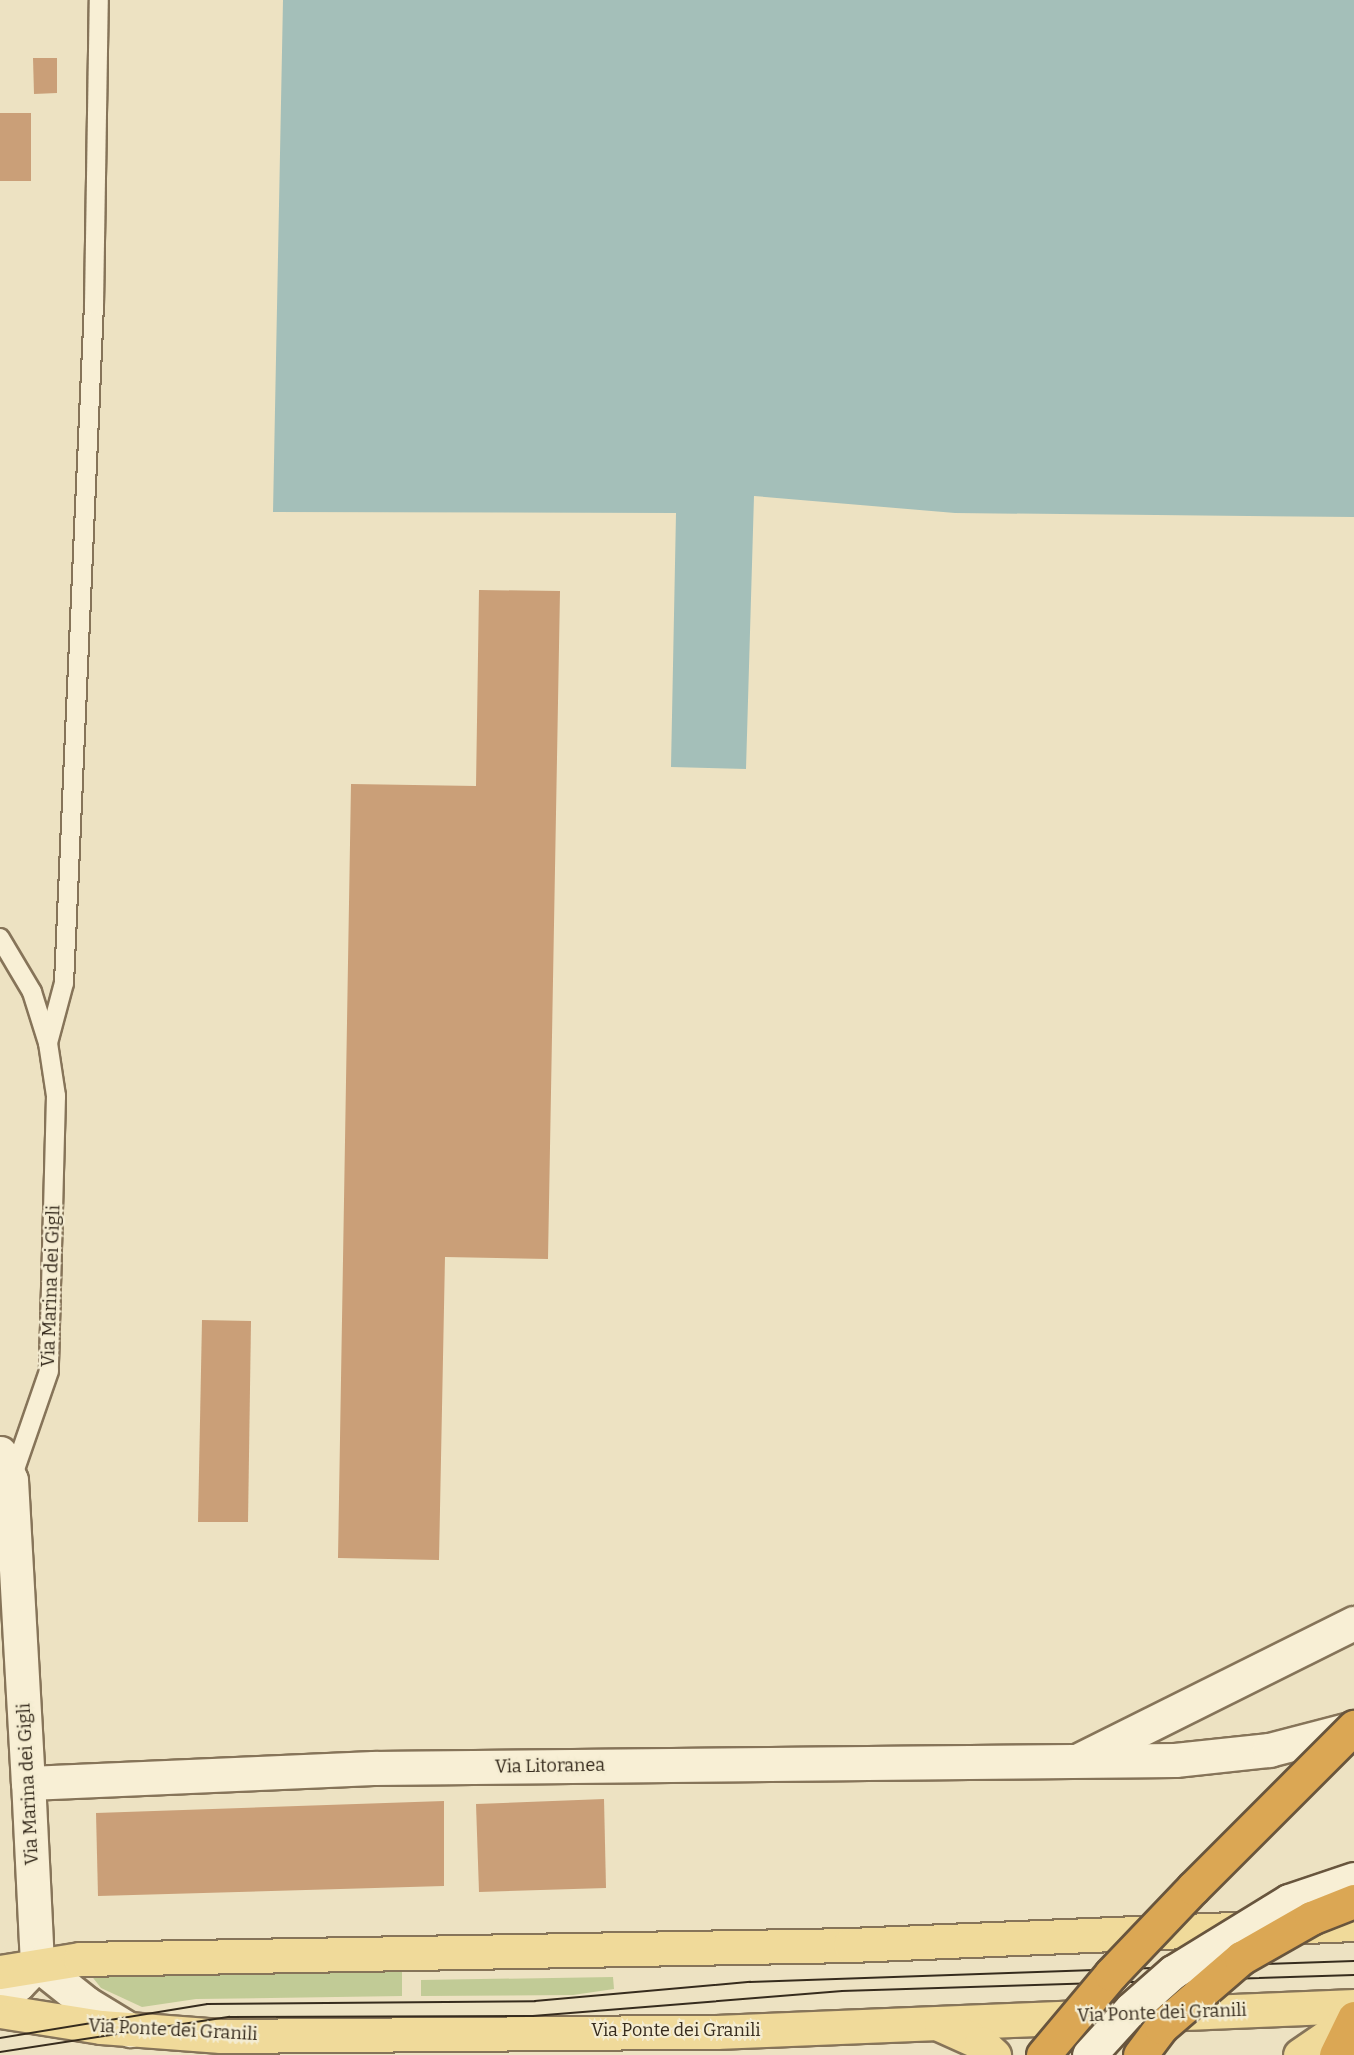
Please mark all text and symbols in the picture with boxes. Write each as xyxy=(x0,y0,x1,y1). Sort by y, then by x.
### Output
street label: Via Marina dei Gigli xyxy=(37,1205,65,1367)
street label: Via Marina dei Gigli xyxy=(13,1702,43,1866)
street label: Via Litoranea xyxy=(495,1754,605,1778)
street label: Via Ponte dei Granili xyxy=(1077,1999,1247,2027)
street label: Via Ponte dei Granili xyxy=(88,2015,258,2045)
street label: Via Ponte dei Granili xyxy=(591,2019,761,2041)

